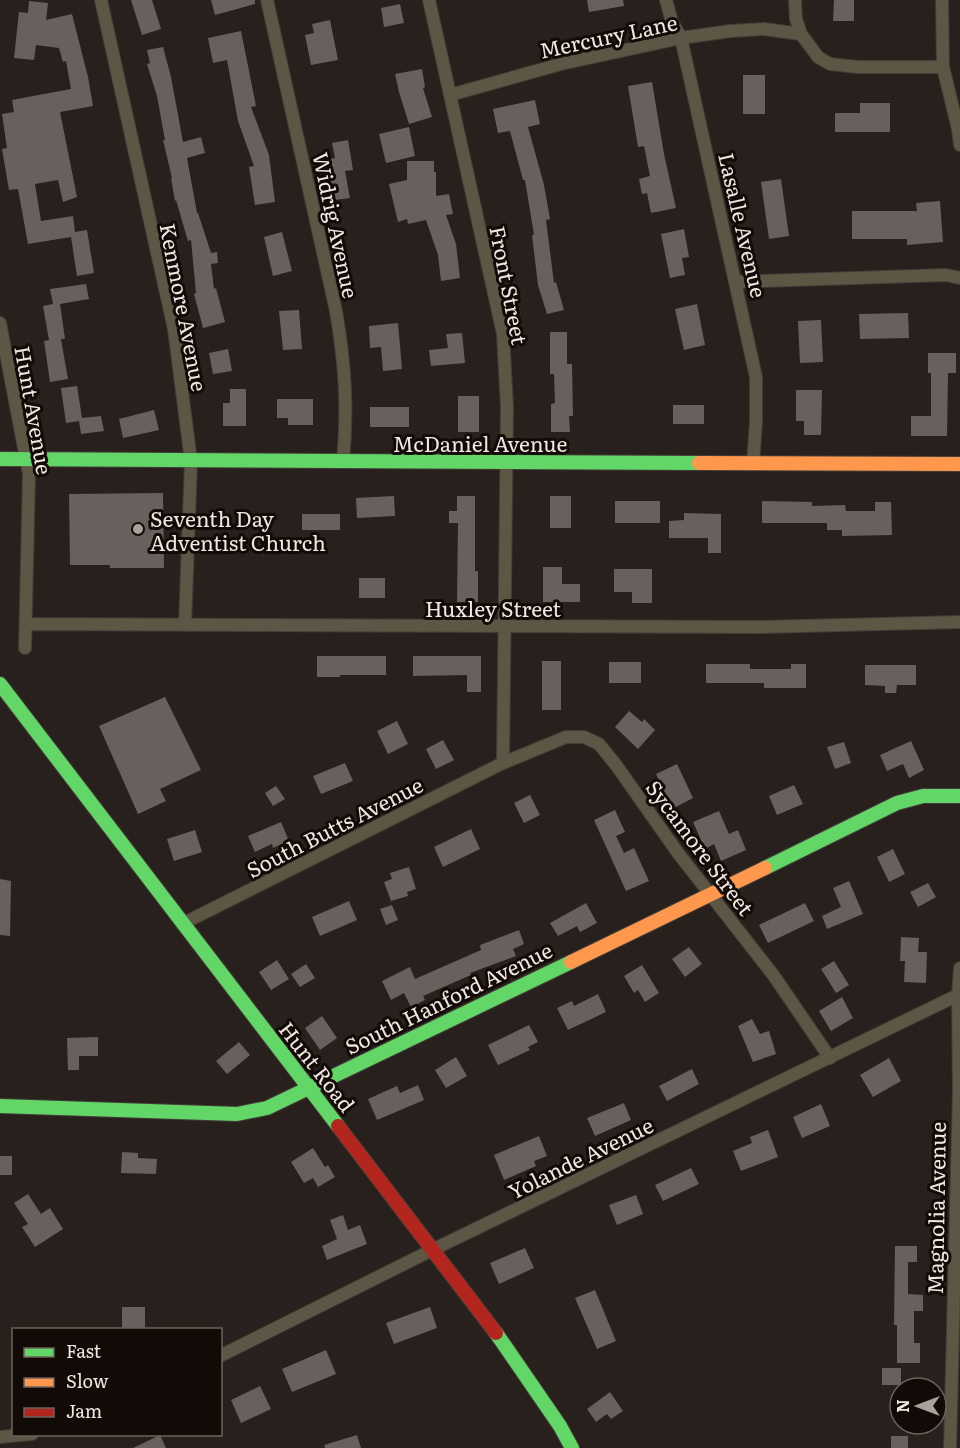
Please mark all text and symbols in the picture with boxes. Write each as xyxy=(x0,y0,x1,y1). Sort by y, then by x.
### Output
street label: Mercury Lane xyxy=(536,5,680,65)
street label: Widrig Avenue xyxy=(306,149,368,301)
street label: Lasalle Avenue xyxy=(712,149,776,301)
street label: Kenmore Avenue xyxy=(154,220,217,394)
street label: Front Street xyxy=(483,223,537,348)
street label: Hunt Avenue xyxy=(8,343,62,477)
street label: McDaniel Avenue xyxy=(393,427,567,458)
place label: Seventh Day Adventist Church xyxy=(150,502,326,557)
marker: Seventh Day Adventist Church xyxy=(131,522,145,536)
street label: Huxley Street xyxy=(425,592,562,623)
street label: South Butts Avenue xyxy=(240,768,428,884)
street label: Sycamore Street xyxy=(640,773,763,922)
street label: South Hanford Avenue xyxy=(339,933,557,1061)
street label: Hunt Road xyxy=(273,1014,363,1118)
street label: Yolande Avenue xyxy=(502,1108,658,1206)
street label: Magnolia Avenue xyxy=(918,1121,952,1295)
legend xyxy=(12,1328,222,1436)
text: Fast xyxy=(66,1337,102,1364)
text: Slow xyxy=(66,1367,109,1394)
north arrow xyxy=(888,1376,948,1436)
text: Jam xyxy=(66,1397,102,1424)
text: N xyxy=(890,1399,914,1413)

